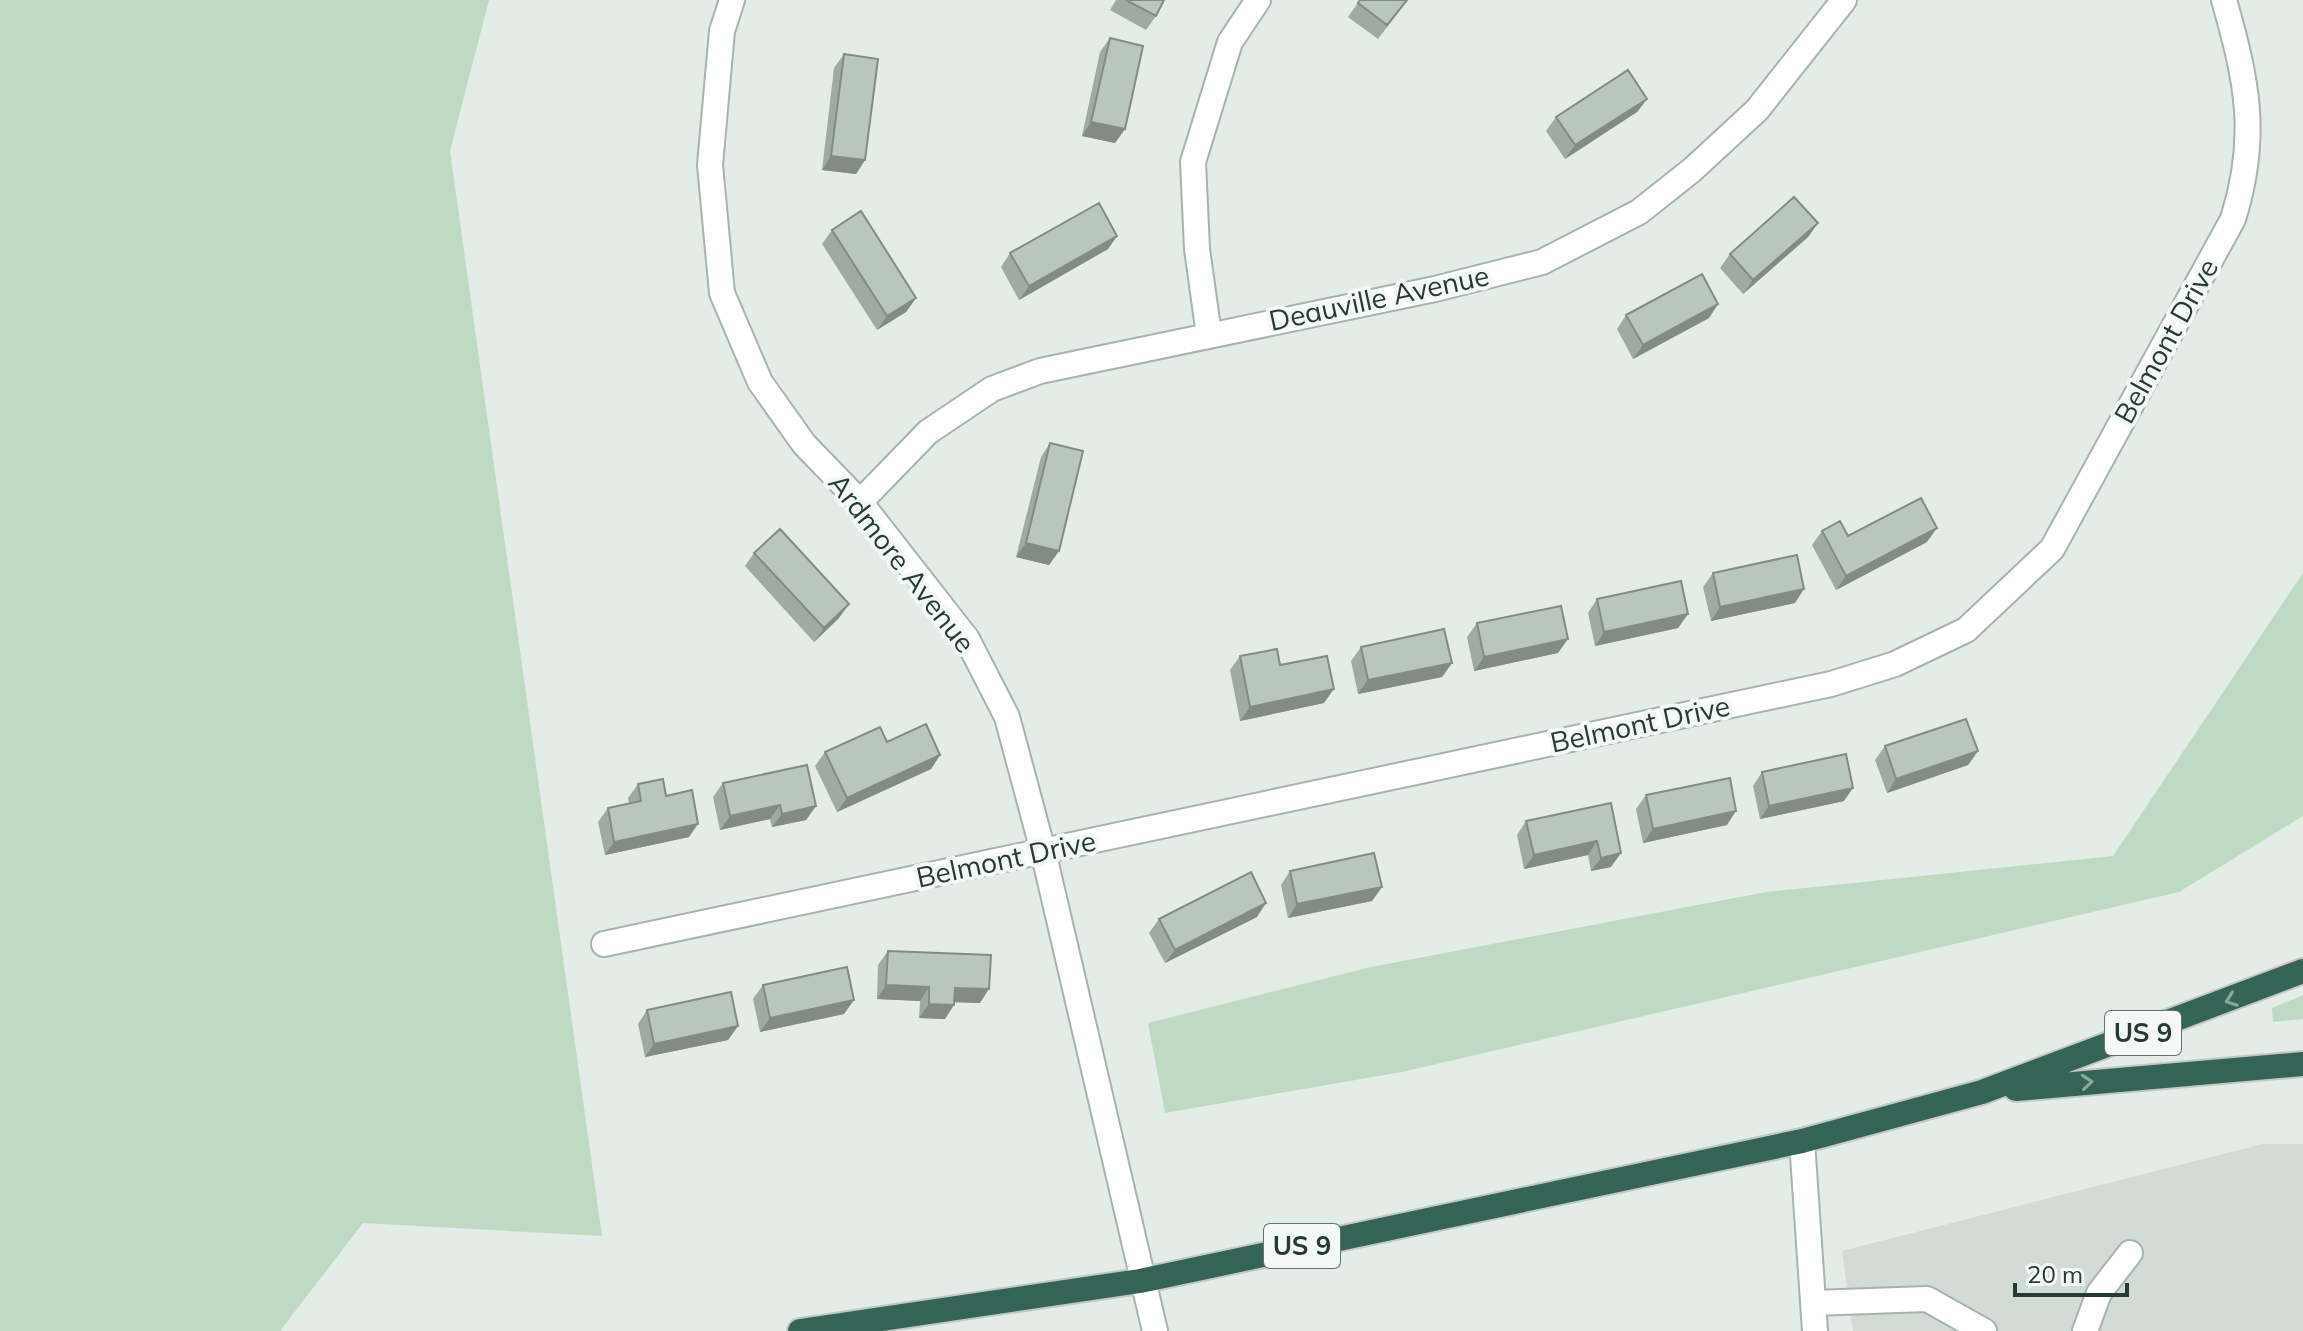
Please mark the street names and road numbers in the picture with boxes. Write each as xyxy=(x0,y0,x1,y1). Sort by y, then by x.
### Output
street label: Belmont Drive xyxy=(2106,252,2225,429)
street label: Deauville Avenue xyxy=(1266,257,1492,338)
street label: Ardmore Avenue xyxy=(821,466,983,659)
street label: Belmont Drive xyxy=(1547,687,1733,760)
street label: Belmont Drive xyxy=(913,822,1099,895)
road number: US 9 xyxy=(2105,1011,2181,1055)
road number: US 9 xyxy=(1264,1224,1340,1268)

